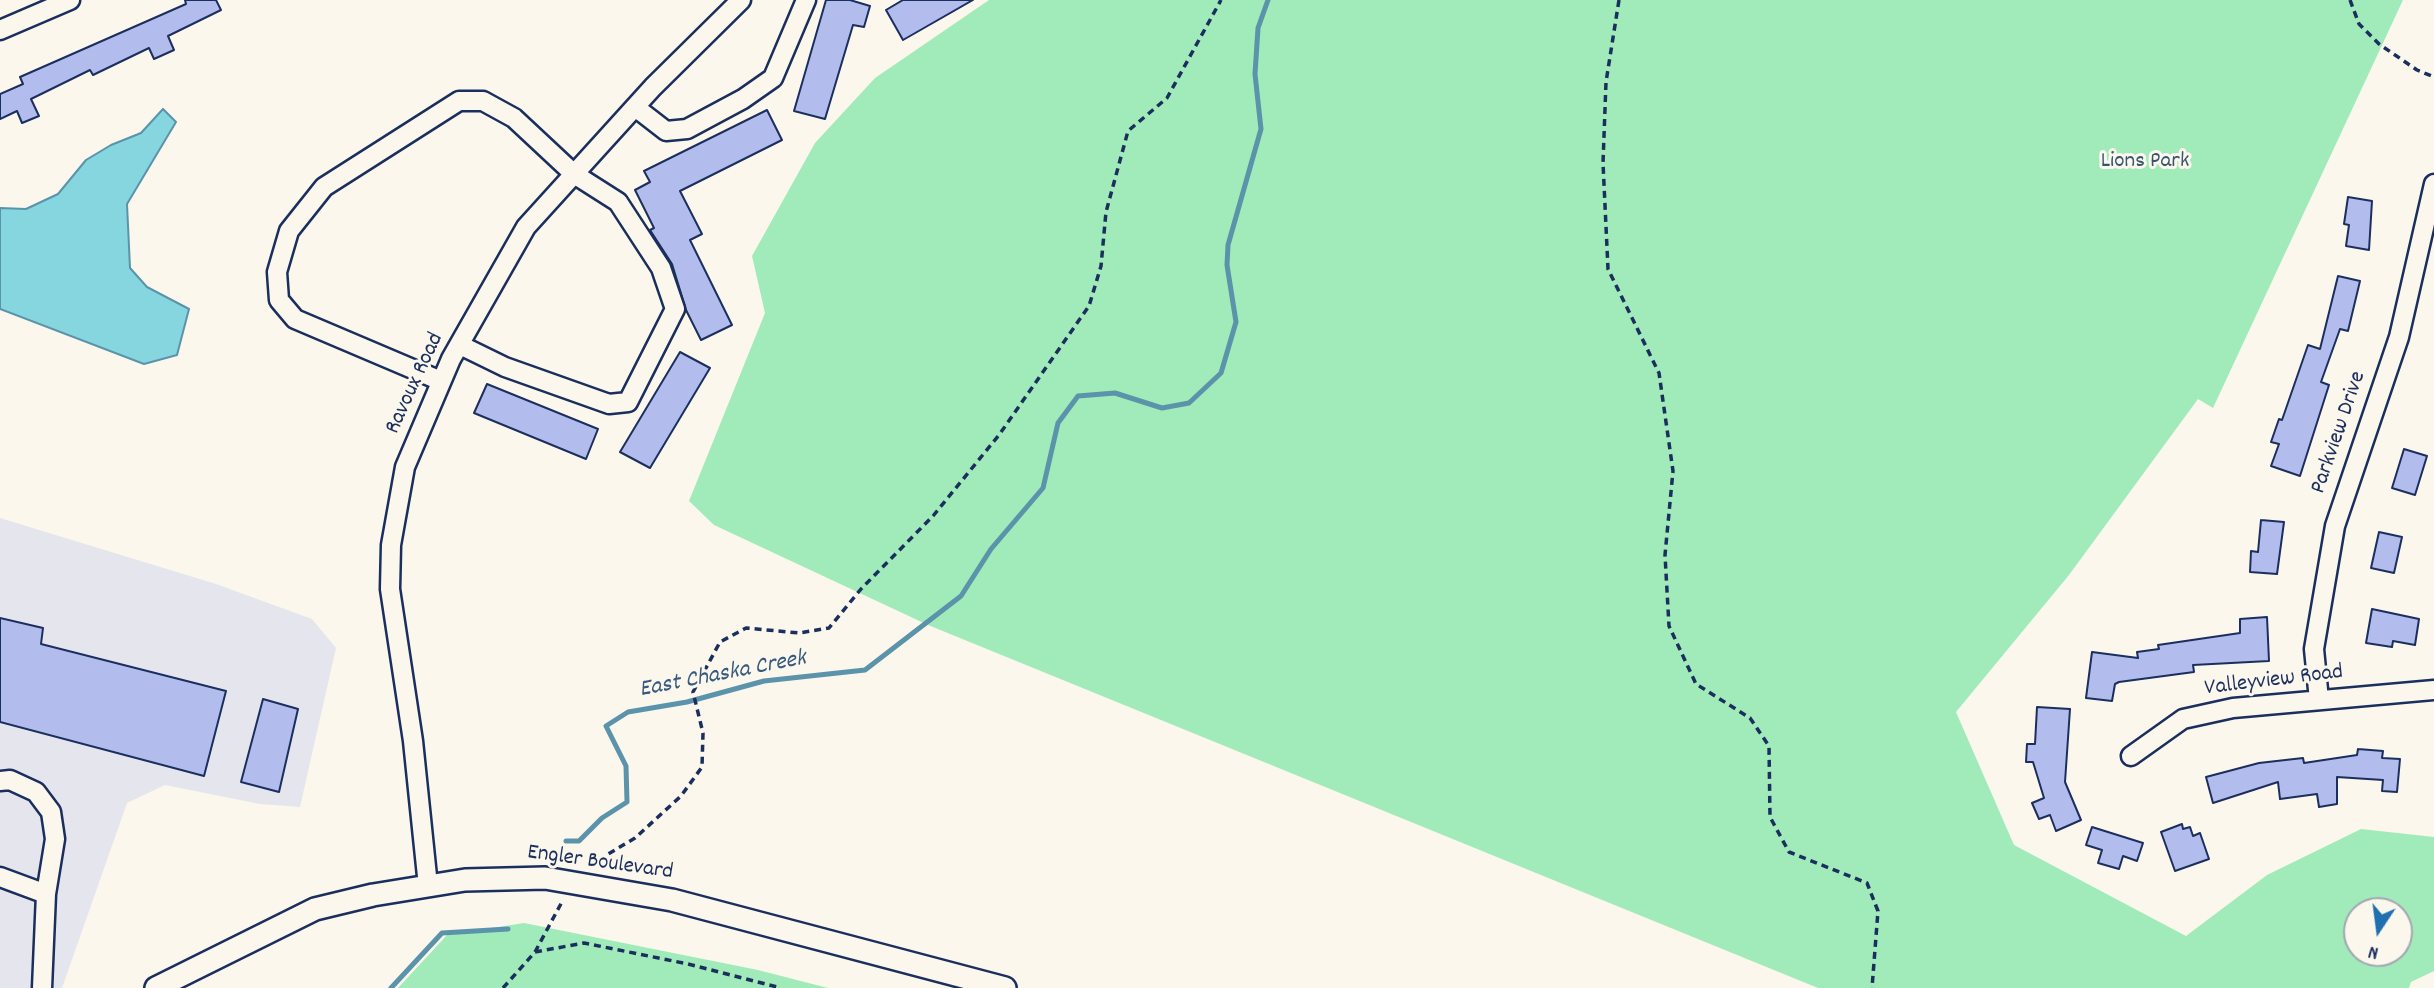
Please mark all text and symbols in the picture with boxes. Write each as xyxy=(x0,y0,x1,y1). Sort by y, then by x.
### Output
park label: Lions Park xyxy=(2101,149,2189,177)
street label: Ravoux Road xyxy=(381,329,451,439)
street label: Parkview Drive xyxy=(2306,368,2374,498)
water label: East Chaska Creek xyxy=(637,646,809,706)
street label: Valleyview Road xyxy=(2203,660,2345,704)
street label: Engler Boulevard xyxy=(525,840,675,888)
north arrow xyxy=(2343,897,2413,967)
text: N xyxy=(2366,937,2381,965)

